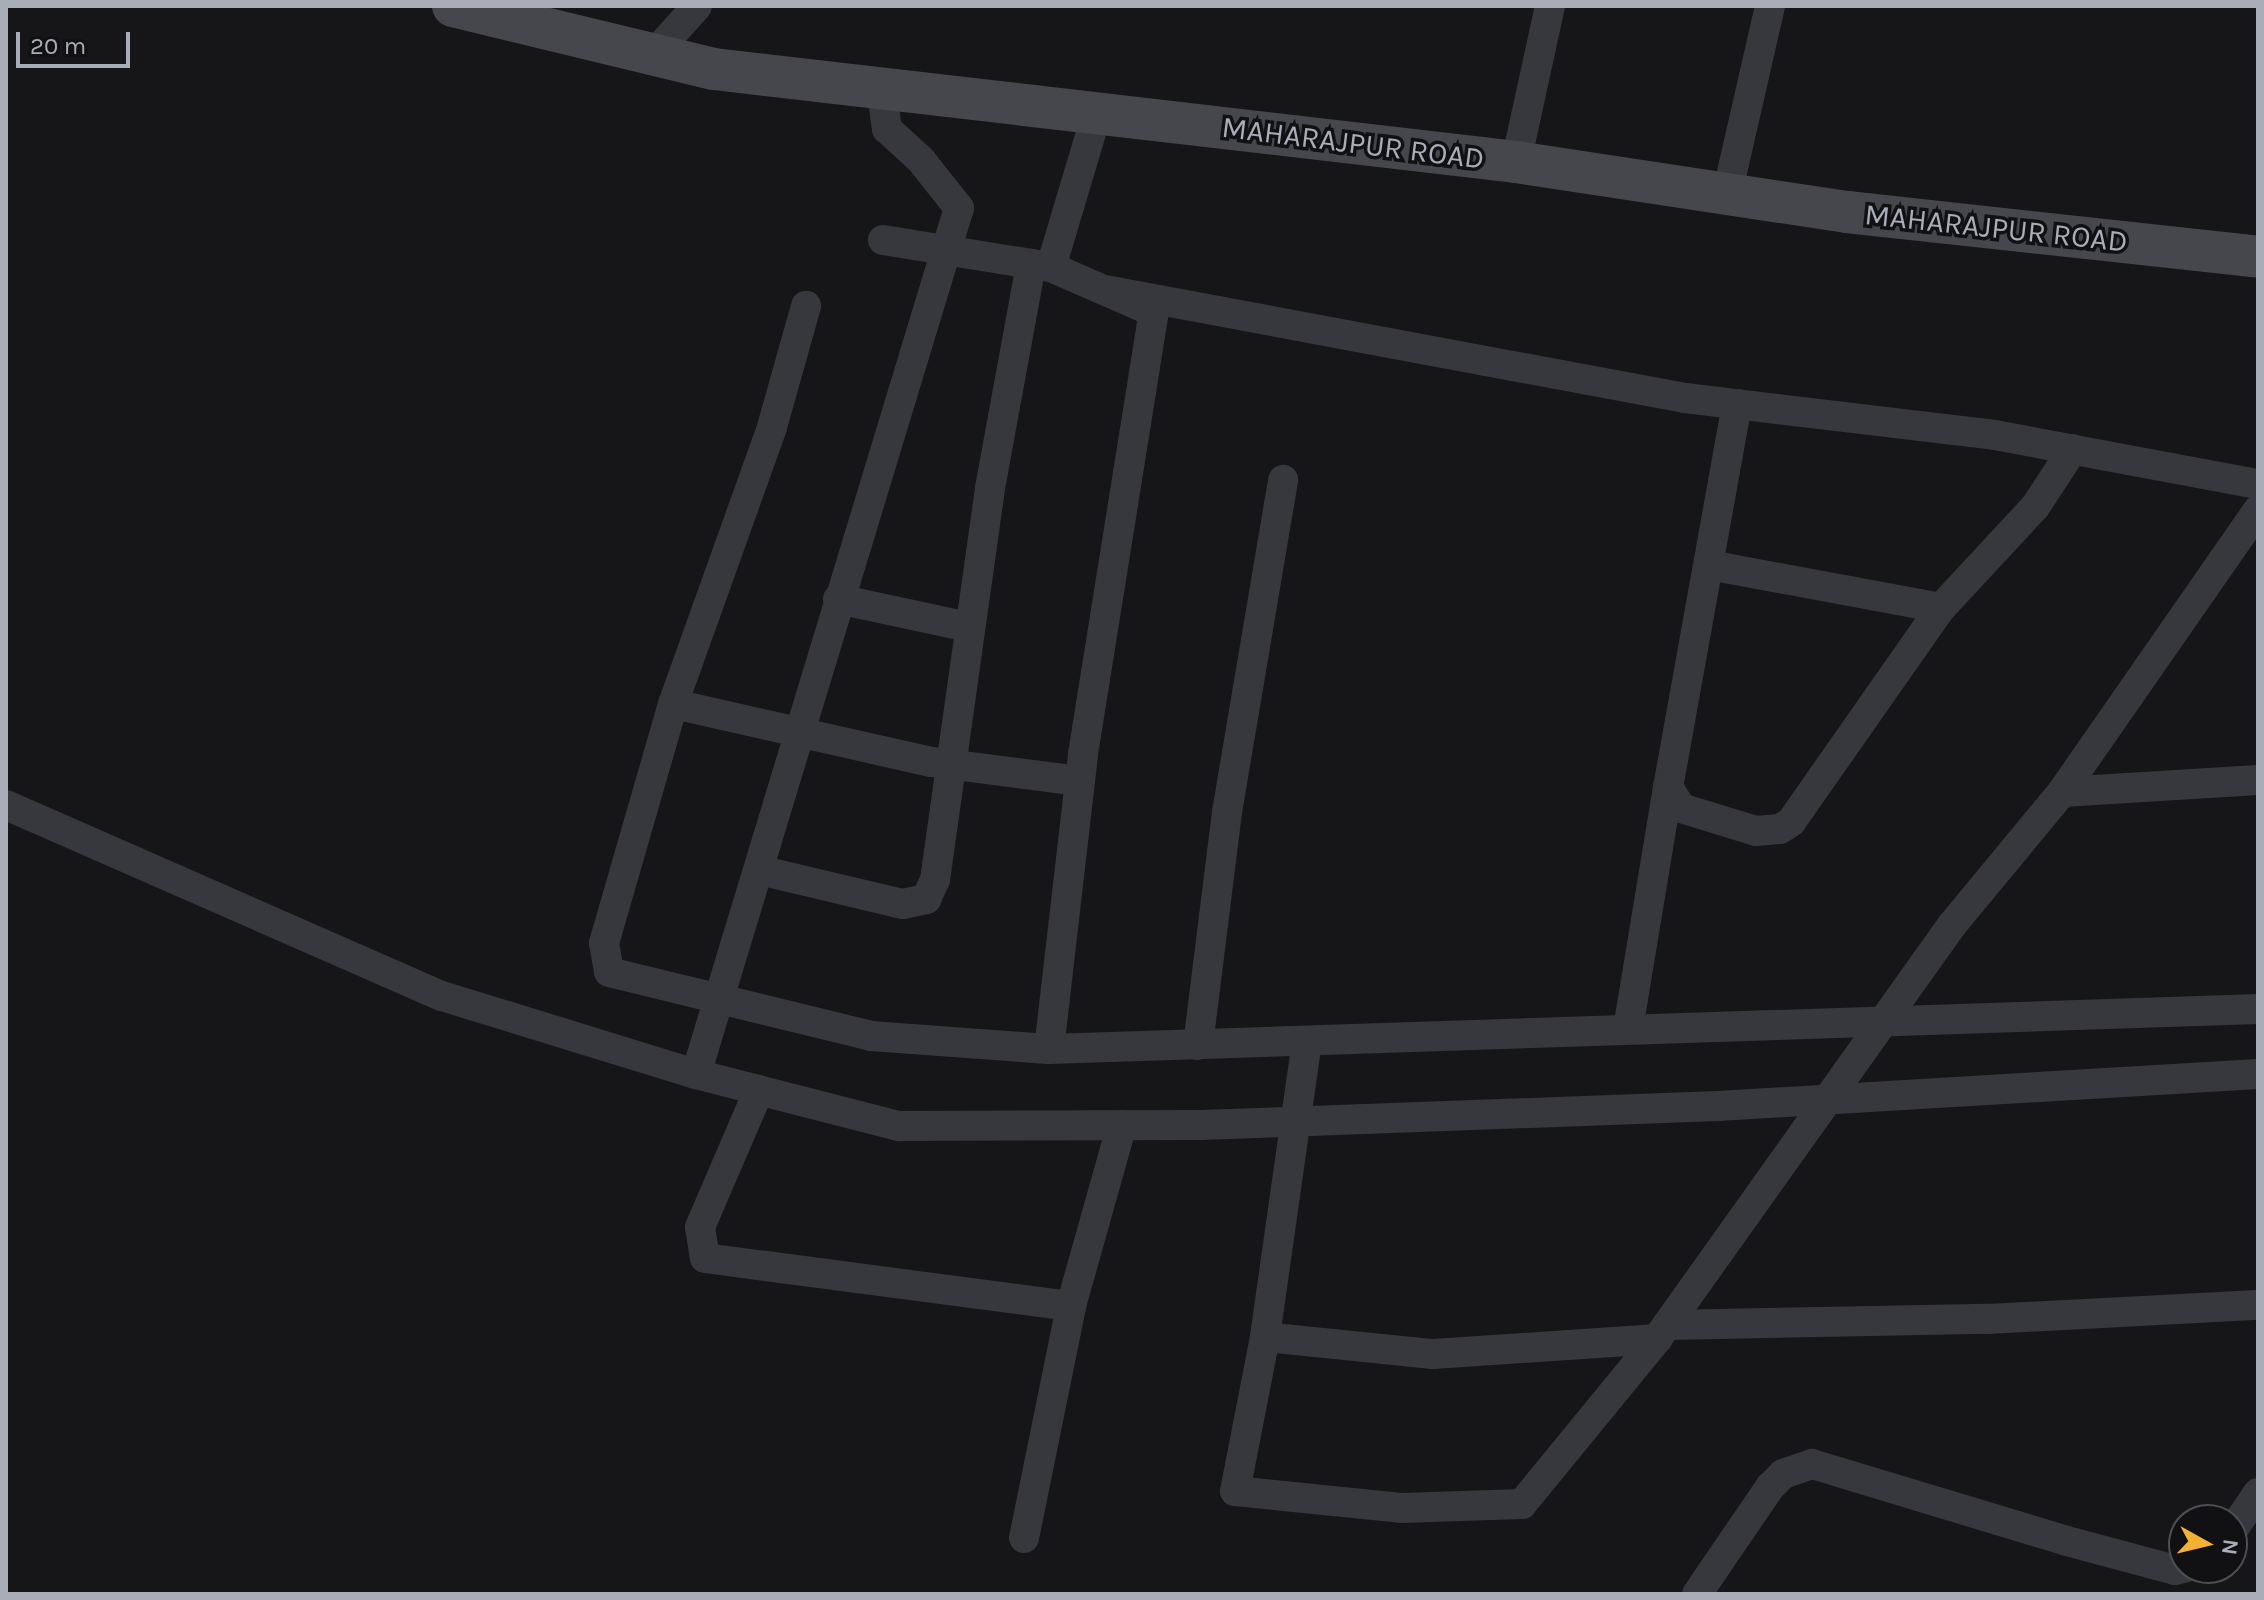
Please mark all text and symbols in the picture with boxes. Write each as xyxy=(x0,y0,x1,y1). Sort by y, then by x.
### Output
scale bar xyxy=(20,16,134,66)
text: 20 m xyxy=(30,32,86,60)
street label: MAHARAJPUR ROAD xyxy=(1220,109,1486,177)
street label: MAHARAJPUR ROAD xyxy=(1863,196,2129,260)
north arrow xyxy=(2168,1504,2248,1584)
text: N xyxy=(2216,1537,2244,1557)

